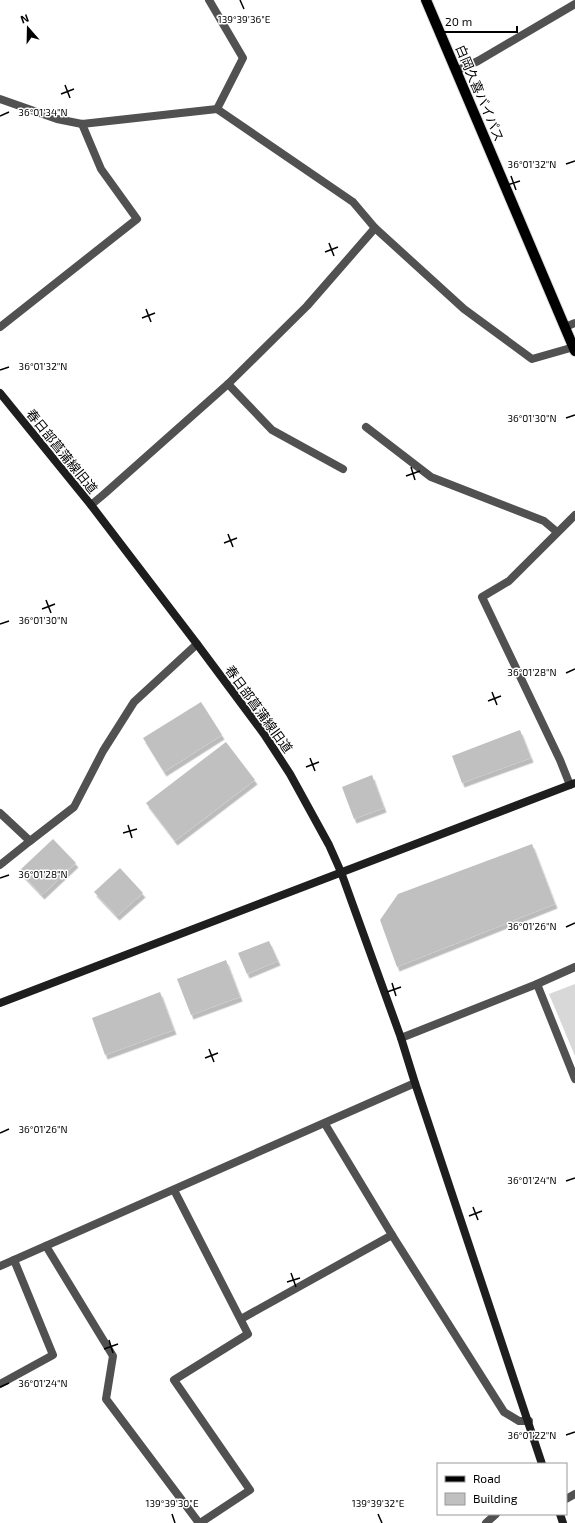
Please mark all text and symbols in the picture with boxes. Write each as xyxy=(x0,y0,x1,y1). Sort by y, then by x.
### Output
north arrow xyxy=(8,8,48,48)
scale bar xyxy=(439,8,517,34)
text: N xyxy=(18,11,30,26)
text: 139°39'36"E xyxy=(218,13,271,25)
text: 20 m xyxy=(445,14,472,28)
street label: 白岡久喜バイパス xyxy=(452,42,508,144)
text: 36°01'34"N xyxy=(18,106,68,118)
text: 36°01'32"N xyxy=(508,158,556,170)
text: 36°01'32"N xyxy=(19,360,67,372)
street label: 春日部菖蒲線旧道 xyxy=(23,406,101,496)
text: 36°01'30"N xyxy=(507,412,557,424)
text: 36°01'30"N xyxy=(18,614,68,626)
street label: 春日部菖蒲線旧道 xyxy=(222,662,296,756)
text: 36°01'28"N xyxy=(507,666,557,678)
text: 36°01'28"N xyxy=(18,868,68,880)
text: 36°01'26"N xyxy=(508,920,556,932)
text: 36°01'26"N xyxy=(19,1123,67,1135)
text: 36°01'24"N xyxy=(507,1174,557,1186)
text: 36°01'24"N xyxy=(18,1377,68,1389)
text: 36°01'22"N xyxy=(508,1429,556,1441)
legend xyxy=(437,1463,567,1515)
text: Road xyxy=(473,1471,501,1485)
text: Building xyxy=(473,1491,518,1505)
text: 139°39'30"E xyxy=(146,1497,199,1509)
text: 139°39'32"E xyxy=(352,1497,405,1509)

